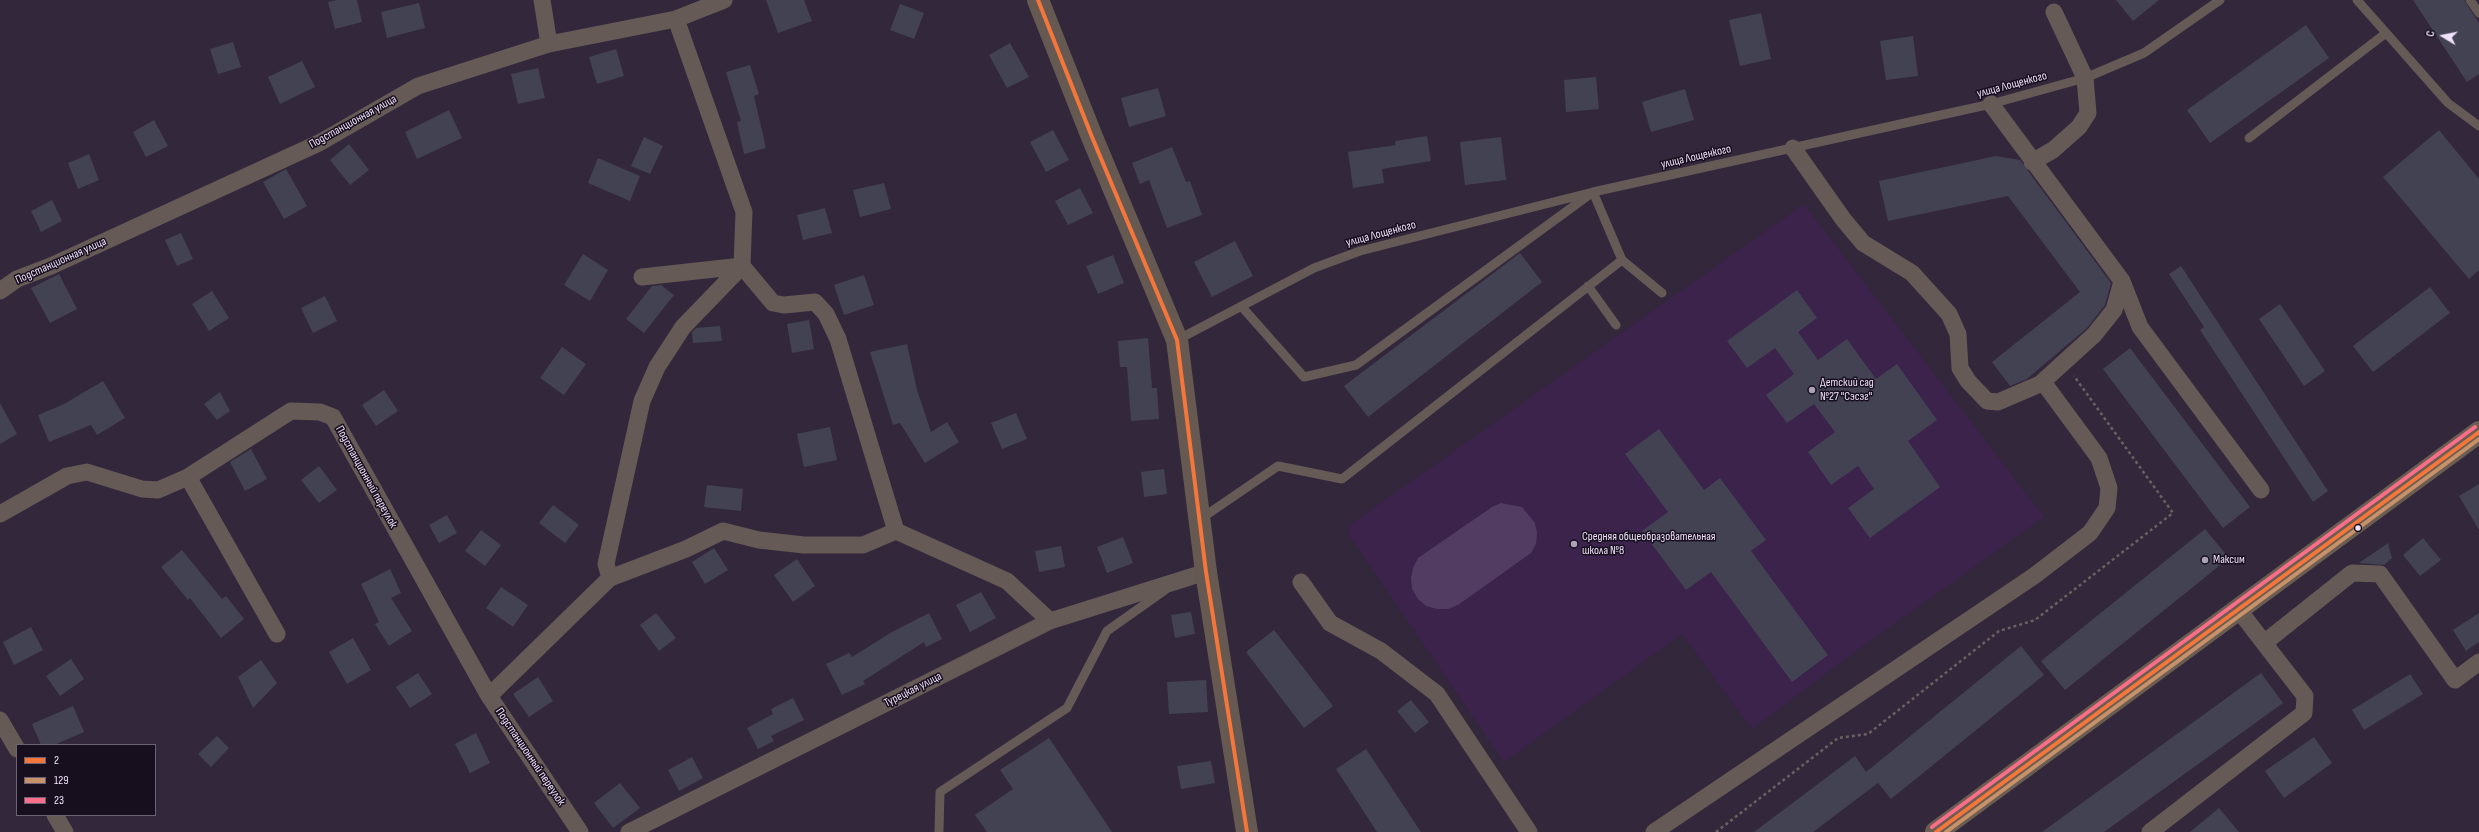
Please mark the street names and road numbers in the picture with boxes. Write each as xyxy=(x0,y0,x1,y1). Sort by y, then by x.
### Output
street label: улица Лощенкого xyxy=(1975,69,2049,101)
street label: Подстанционная улица xyxy=(307,92,399,152)
street label: улица Лощенкого xyxy=(1659,142,1733,172)
street label: улица Лощенкого xyxy=(1344,218,1418,250)
street label: Подстанционная улица xyxy=(13,235,109,287)
street label: Подстанционный переулок xyxy=(332,423,400,531)
street label: Турецкая улица xyxy=(882,669,944,711)
street label: Подстанционный переулок xyxy=(492,705,568,809)

